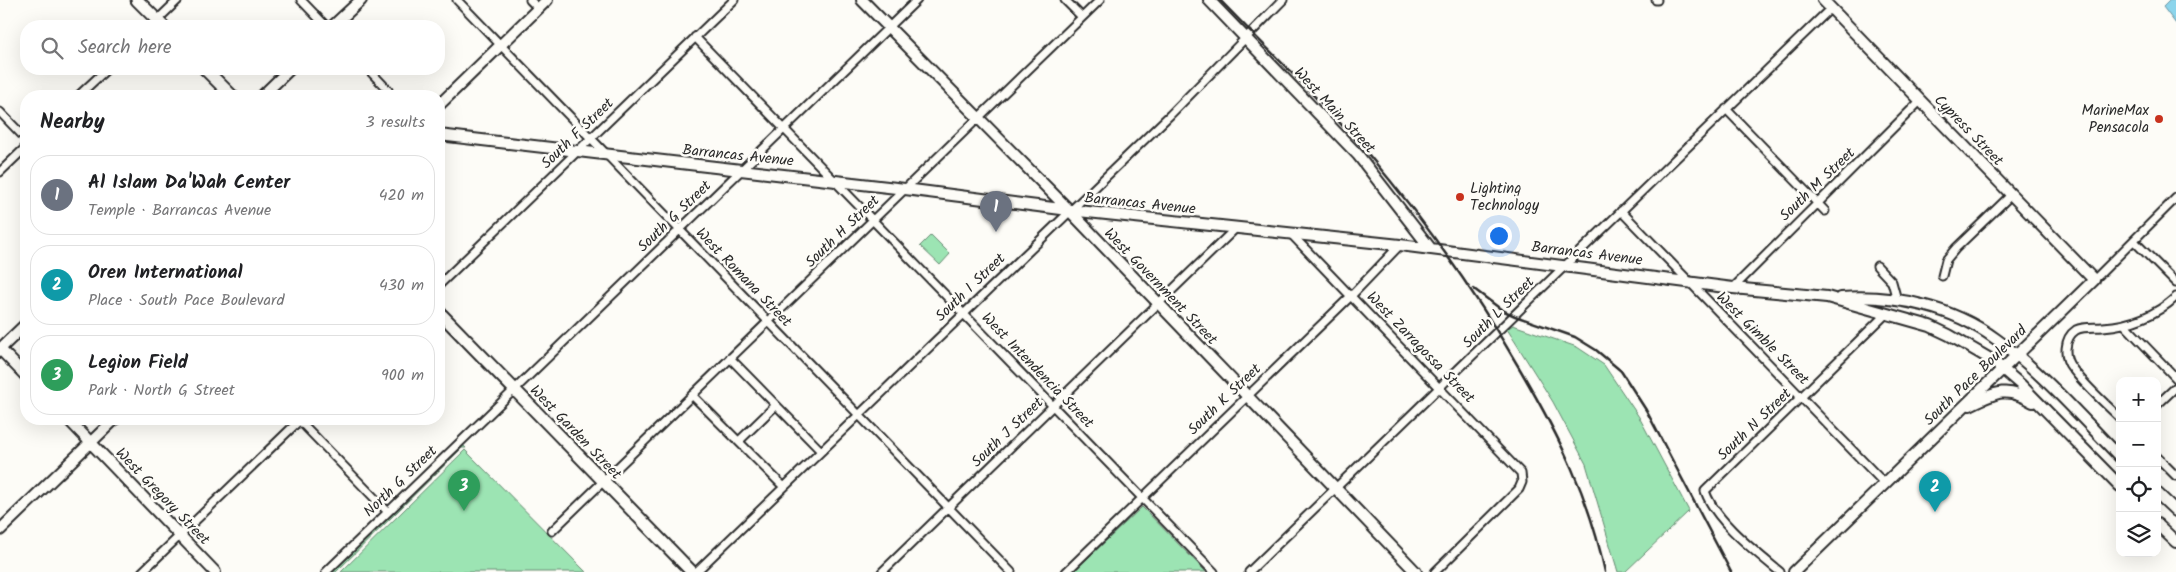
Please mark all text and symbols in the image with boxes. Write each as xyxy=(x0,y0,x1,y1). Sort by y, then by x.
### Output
search box xyxy=(20,20,445,75)
text: Search here xyxy=(78,33,172,63)
icon: search xyxy=(38,34,66,62)
street label: West Main Street xyxy=(1288,62,1381,160)
street label: Cypress Street xyxy=(1928,89,2009,172)
street label: South F Street xyxy=(536,92,620,175)
place label: MarineMax Pensacola xyxy=(2082,99,2150,140)
text: Nearby xyxy=(40,106,105,139)
text: 3 results xyxy=(366,110,425,135)
marker: MarineMax Pensacola xyxy=(2153,113,2165,125)
street label: Barrancas Avenue xyxy=(681,138,795,174)
street label: South M Street xyxy=(1774,142,1861,227)
text: Al Islam Da'Wah Center xyxy=(88,168,290,198)
street label: South G Street xyxy=(632,175,717,258)
place label: Lighting Technology xyxy=(1470,177,1540,218)
text: 1 xyxy=(55,183,59,208)
text: 420 m xyxy=(379,183,424,208)
street label: Barrancas Avenue xyxy=(1083,186,1197,222)
street label: South H Street xyxy=(800,190,886,274)
pin: 1 xyxy=(980,191,1012,232)
marker: Lighting Technology xyxy=(1454,191,1466,203)
text: Temple · Barrancas Avenue xyxy=(88,198,271,223)
street label: West Romana Street xyxy=(689,222,797,333)
street label: West Government Street xyxy=(1098,223,1223,351)
your location xyxy=(1486,223,1512,249)
street label: Barrancas Avenue xyxy=(1530,235,1644,273)
street label: South I Street xyxy=(930,248,1012,328)
text: Oren International xyxy=(88,258,243,288)
street label: South L Street xyxy=(1457,271,1541,354)
text: 2 xyxy=(52,273,62,298)
text: 430 m xyxy=(379,273,424,298)
street label: West Zarragossa Street xyxy=(1360,286,1480,409)
street label: West Gimble Street xyxy=(1710,286,1815,391)
text: Place · South Pace Boulevard xyxy=(88,288,284,313)
street label: West Intendencia Street xyxy=(975,307,1099,434)
street label: South Pace Boulevard xyxy=(1918,319,2033,432)
text: Legion Field xyxy=(88,348,188,378)
street label: South K Street xyxy=(1182,358,1267,441)
text: 3 xyxy=(53,363,61,388)
text: 900 m xyxy=(381,363,424,388)
map controls xyxy=(2116,377,2161,557)
button: + xyxy=(2116,377,2161,422)
text: Park · North G Street xyxy=(88,378,235,403)
street label: West Garden Street xyxy=(524,380,627,486)
street label: South N Street xyxy=(1712,383,1798,467)
street label: South J Street xyxy=(966,392,1050,474)
button: − xyxy=(2116,422,2161,467)
street label: North G Street xyxy=(358,440,443,523)
street label: West Gregory Street xyxy=(109,442,215,551)
button: locate xyxy=(2116,467,2161,512)
pin: 3 xyxy=(448,470,480,511)
pin: 2 xyxy=(1919,471,1951,512)
button: layers xyxy=(2116,512,2161,557)

